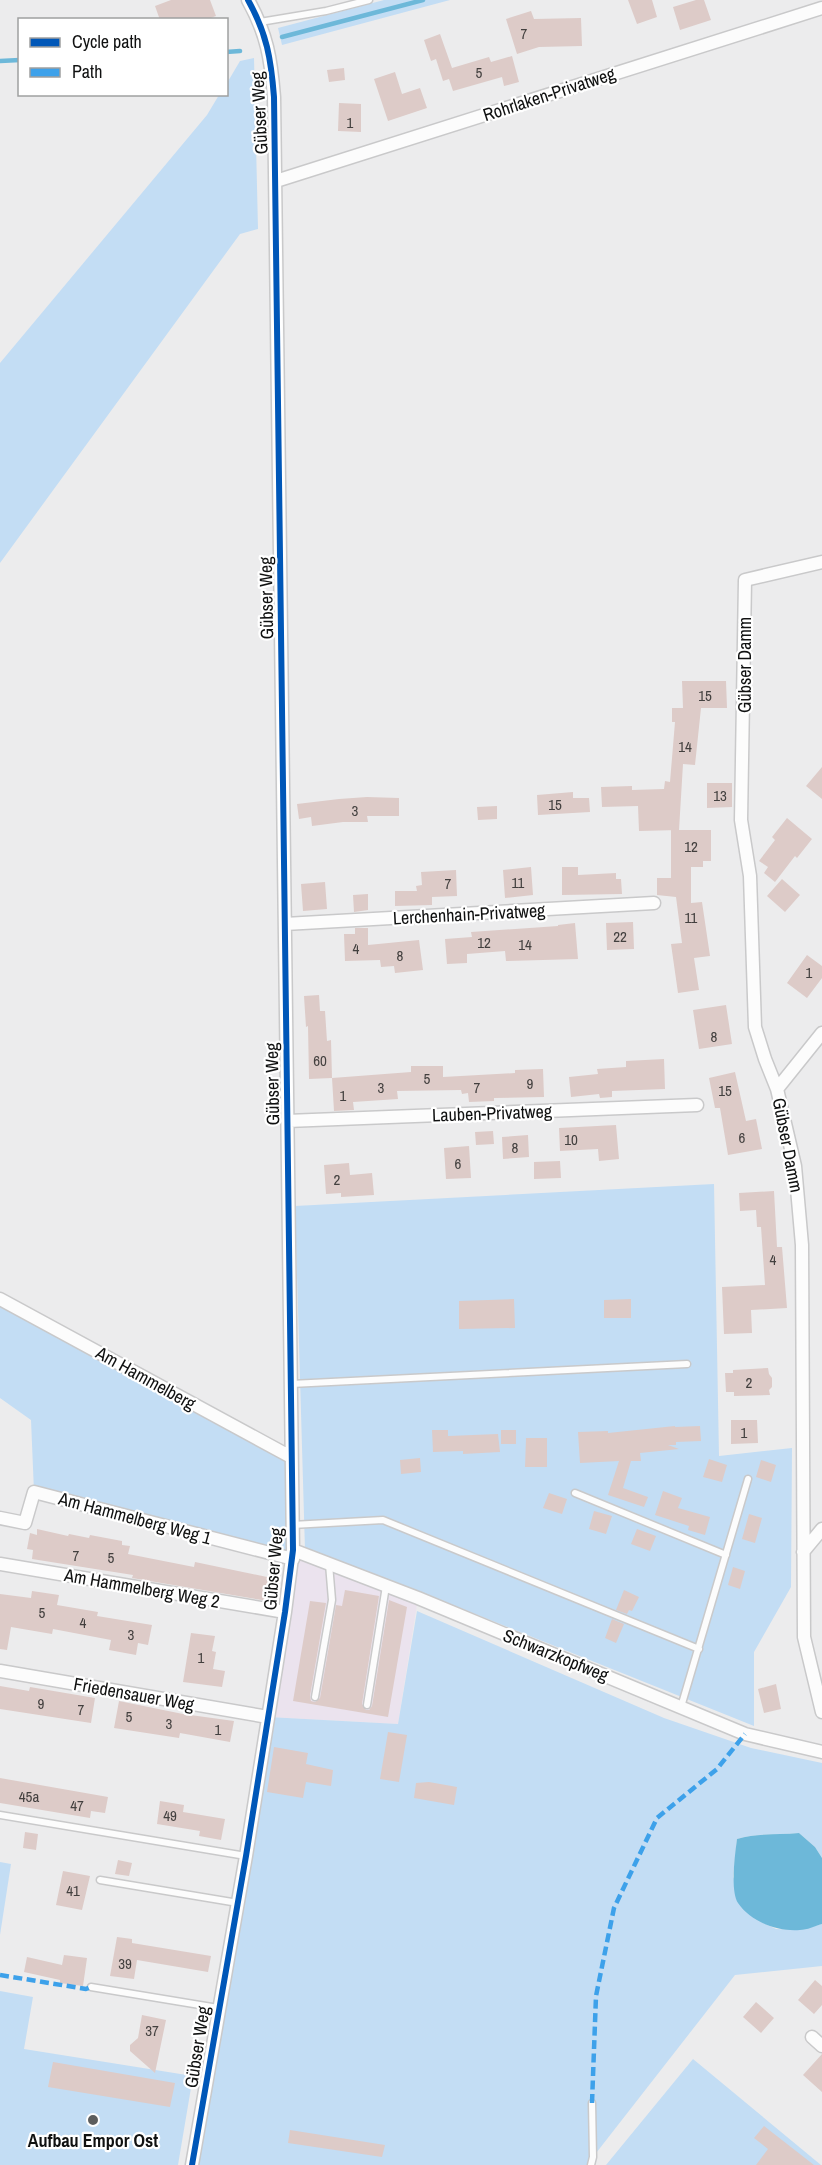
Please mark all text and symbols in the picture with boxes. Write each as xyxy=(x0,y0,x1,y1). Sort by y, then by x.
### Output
legend xyxy=(18,18,228,96)
house number: 7 xyxy=(521,23,528,44)
text: Cycle path xyxy=(72,29,142,54)
text: Path xyxy=(72,59,102,84)
street label: Rohrlaken-Privatweg xyxy=(480,61,619,127)
house number: 5 xyxy=(476,62,483,83)
street label: Gübser Weg xyxy=(244,70,274,155)
house number: 1 xyxy=(347,112,354,133)
street label: Gübser Weg xyxy=(253,556,279,640)
street label: Gübser Damm xyxy=(732,617,757,713)
house number: 15 xyxy=(698,685,712,706)
house number: 14 xyxy=(678,736,692,757)
house number: 13 xyxy=(713,785,727,806)
house number: 15 xyxy=(548,794,562,815)
house number: 3 xyxy=(352,800,359,821)
house number: 12 xyxy=(684,836,698,857)
house number: 11 xyxy=(512,872,525,893)
house number: 7 xyxy=(445,873,452,894)
street label: Lerchenhain-Privatweg xyxy=(392,897,547,930)
house number: 11 xyxy=(685,907,698,928)
house number: 22 xyxy=(613,926,627,947)
house number: 12 xyxy=(477,932,491,953)
house number: 14 xyxy=(518,934,532,955)
house number: 4 xyxy=(353,938,360,959)
house number: 8 xyxy=(397,945,404,966)
house number: 1 xyxy=(806,962,813,983)
house number: 8 xyxy=(711,1026,718,1047)
street label: Gübser Weg xyxy=(259,1042,285,1126)
house number: 60 xyxy=(313,1050,327,1071)
house number: 5 xyxy=(424,1068,431,1089)
house number: 9 xyxy=(527,1073,534,1094)
house number: 3 xyxy=(378,1077,385,1098)
house number: 7 xyxy=(474,1077,481,1098)
house number: 15 xyxy=(718,1080,732,1101)
house number: 1 xyxy=(340,1085,347,1106)
street label: Gübser Damm xyxy=(767,1096,809,1194)
street label: Lauben-Privatweg xyxy=(432,1098,553,1128)
house number: 6 xyxy=(739,1127,746,1148)
house number: 10 xyxy=(564,1129,578,1150)
house number: 8 xyxy=(512,1137,519,1158)
house number: 6 xyxy=(455,1153,462,1174)
house number: 2 xyxy=(334,1169,341,1190)
house number: 4 xyxy=(770,1249,777,1270)
street label: Am Hammelberg xyxy=(91,1340,201,1416)
house number: 2 xyxy=(746,1372,753,1393)
house number: 1 xyxy=(741,1422,748,1443)
street label: Am Hammelberg Weg 1 xyxy=(55,1485,215,1551)
street label: Gübser Weg xyxy=(257,1526,289,1611)
house number: 7 xyxy=(73,1545,80,1566)
house number: 5 xyxy=(108,1547,115,1568)
street label: Am Hammelberg Weg 2 xyxy=(61,1562,222,1614)
house number: 5 xyxy=(39,1602,46,1623)
house number: 4 xyxy=(80,1612,87,1633)
street label: Schwarzkopfweg xyxy=(500,1623,613,1688)
house number: 3 xyxy=(128,1624,135,1645)
house number: 1 xyxy=(198,1647,205,1668)
street label: Friedensauer Weg xyxy=(72,1671,197,1717)
house number: 9 xyxy=(38,1693,45,1714)
house number: 7 xyxy=(78,1699,85,1720)
house number: 5 xyxy=(126,1706,133,1727)
house number: 3 xyxy=(166,1713,173,1734)
house number: 1 xyxy=(215,1719,222,1740)
house number: 45a xyxy=(19,1786,39,1807)
house number: 47 xyxy=(70,1795,84,1816)
house number: 49 xyxy=(163,1805,177,1826)
house number: 41 xyxy=(66,1880,80,1901)
house number: 39 xyxy=(118,1953,132,1974)
street label: Gübser Weg xyxy=(178,2003,216,2090)
house number: 37 xyxy=(145,2020,159,2041)
marker: Aufbau Empor Ost xyxy=(86,2113,100,2127)
place label: Aufbau Empor Ost xyxy=(28,2128,158,2153)

